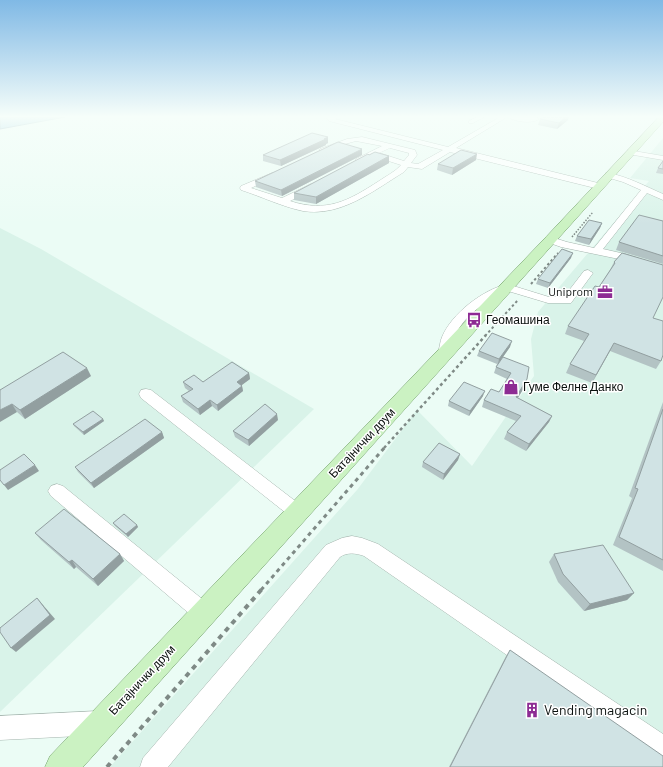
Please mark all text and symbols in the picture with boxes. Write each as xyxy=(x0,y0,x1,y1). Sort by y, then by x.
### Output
office icon: Uniprom xyxy=(596,283,614,301)
place label: Uniprom xyxy=(548,284,593,298)
bus stop icon: Геомашина xyxy=(465,311,483,329)
place label: Геомашина xyxy=(486,312,550,326)
shop icon: Гуме Фелне Данко xyxy=(502,378,520,396)
place label: Гуме Фелне Данко xyxy=(523,379,624,394)
street label: Батајнички друм xyxy=(325,404,398,481)
street label: Батајнички друм xyxy=(105,641,178,718)
building icon: Vending magacin xyxy=(523,701,541,719)
place label: Vending magacin xyxy=(544,701,647,718)

